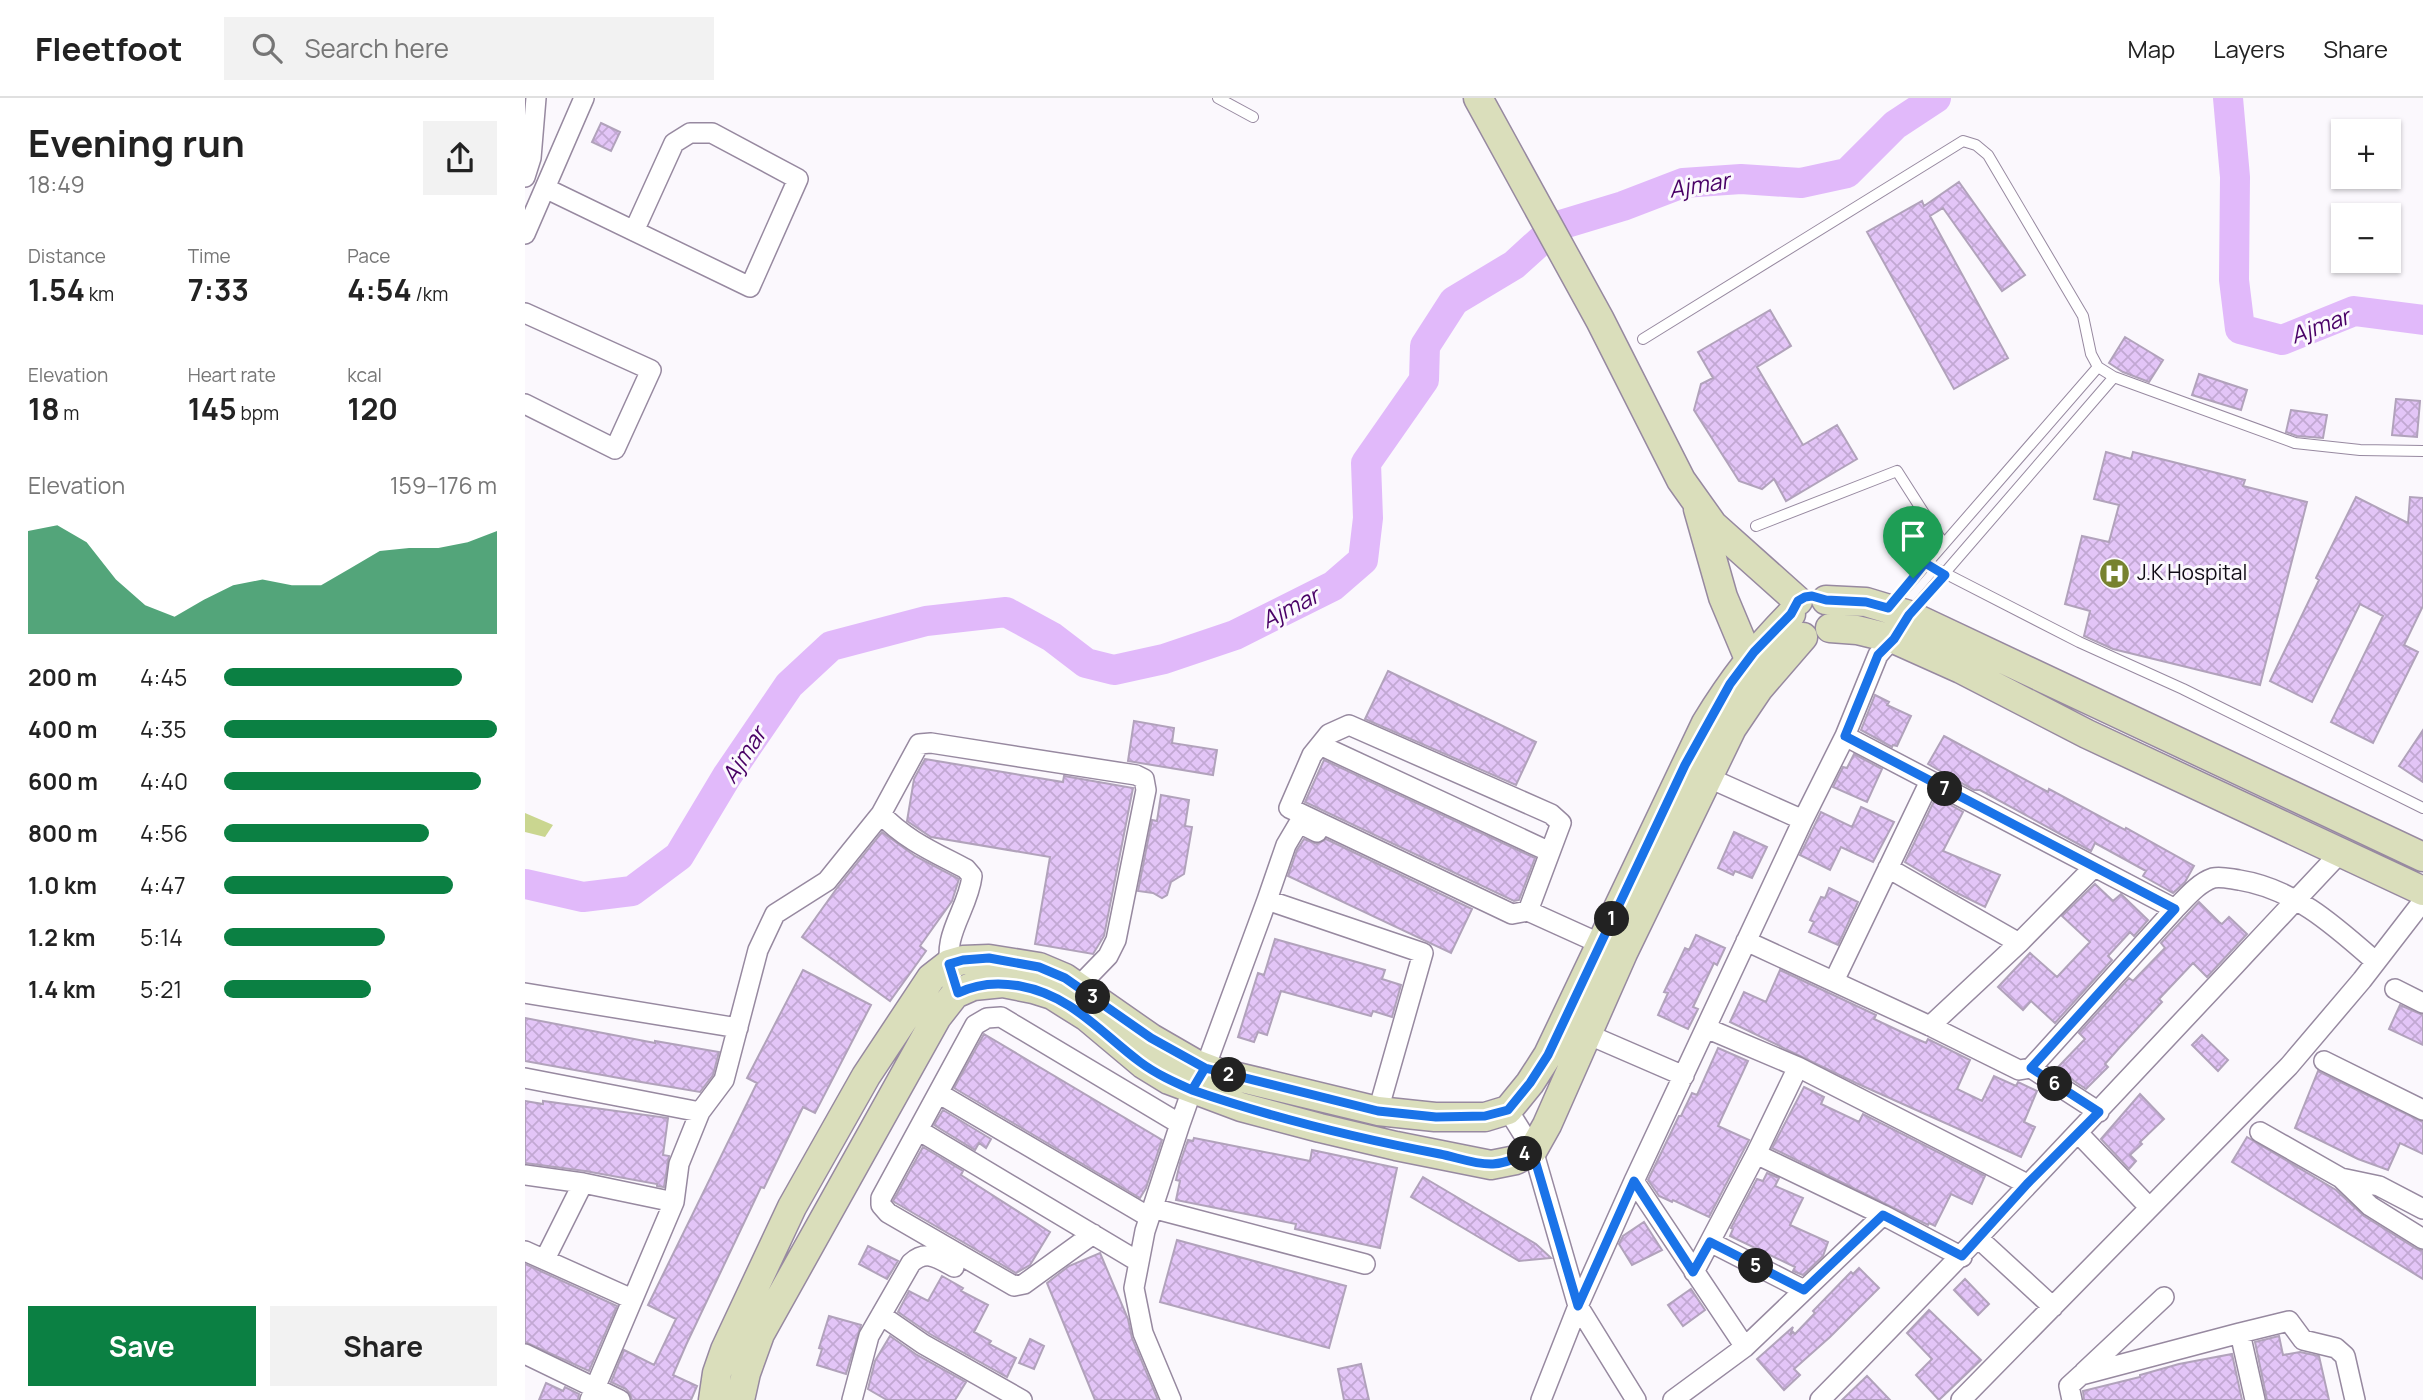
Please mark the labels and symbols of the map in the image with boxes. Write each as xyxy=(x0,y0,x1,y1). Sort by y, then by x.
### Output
water label: Ajmar xyxy=(1666,163,1734,205)
water label: Ajmar xyxy=(2286,299,2356,351)
pin xyxy=(1883,506,1943,578)
hospital icon: J.K Hospital xyxy=(2097,556,2131,590)
place label: J.K Hospital xyxy=(2137,558,2247,586)
water label: Ajmar xyxy=(1255,578,1326,635)
water label: Ajmar xyxy=(713,718,775,789)
pin: 7 xyxy=(1927,772,1963,806)
pin: 1 xyxy=(1595,902,1629,936)
pin: 3 xyxy=(1075,979,1111,1014)
pin: 2 xyxy=(1211,1058,1247,1093)
pin: 6 xyxy=(2037,1066,2073,1102)
pin: 4 xyxy=(1507,1136,1543,1172)
pin: 5 xyxy=(1739,1248,1773,1284)

